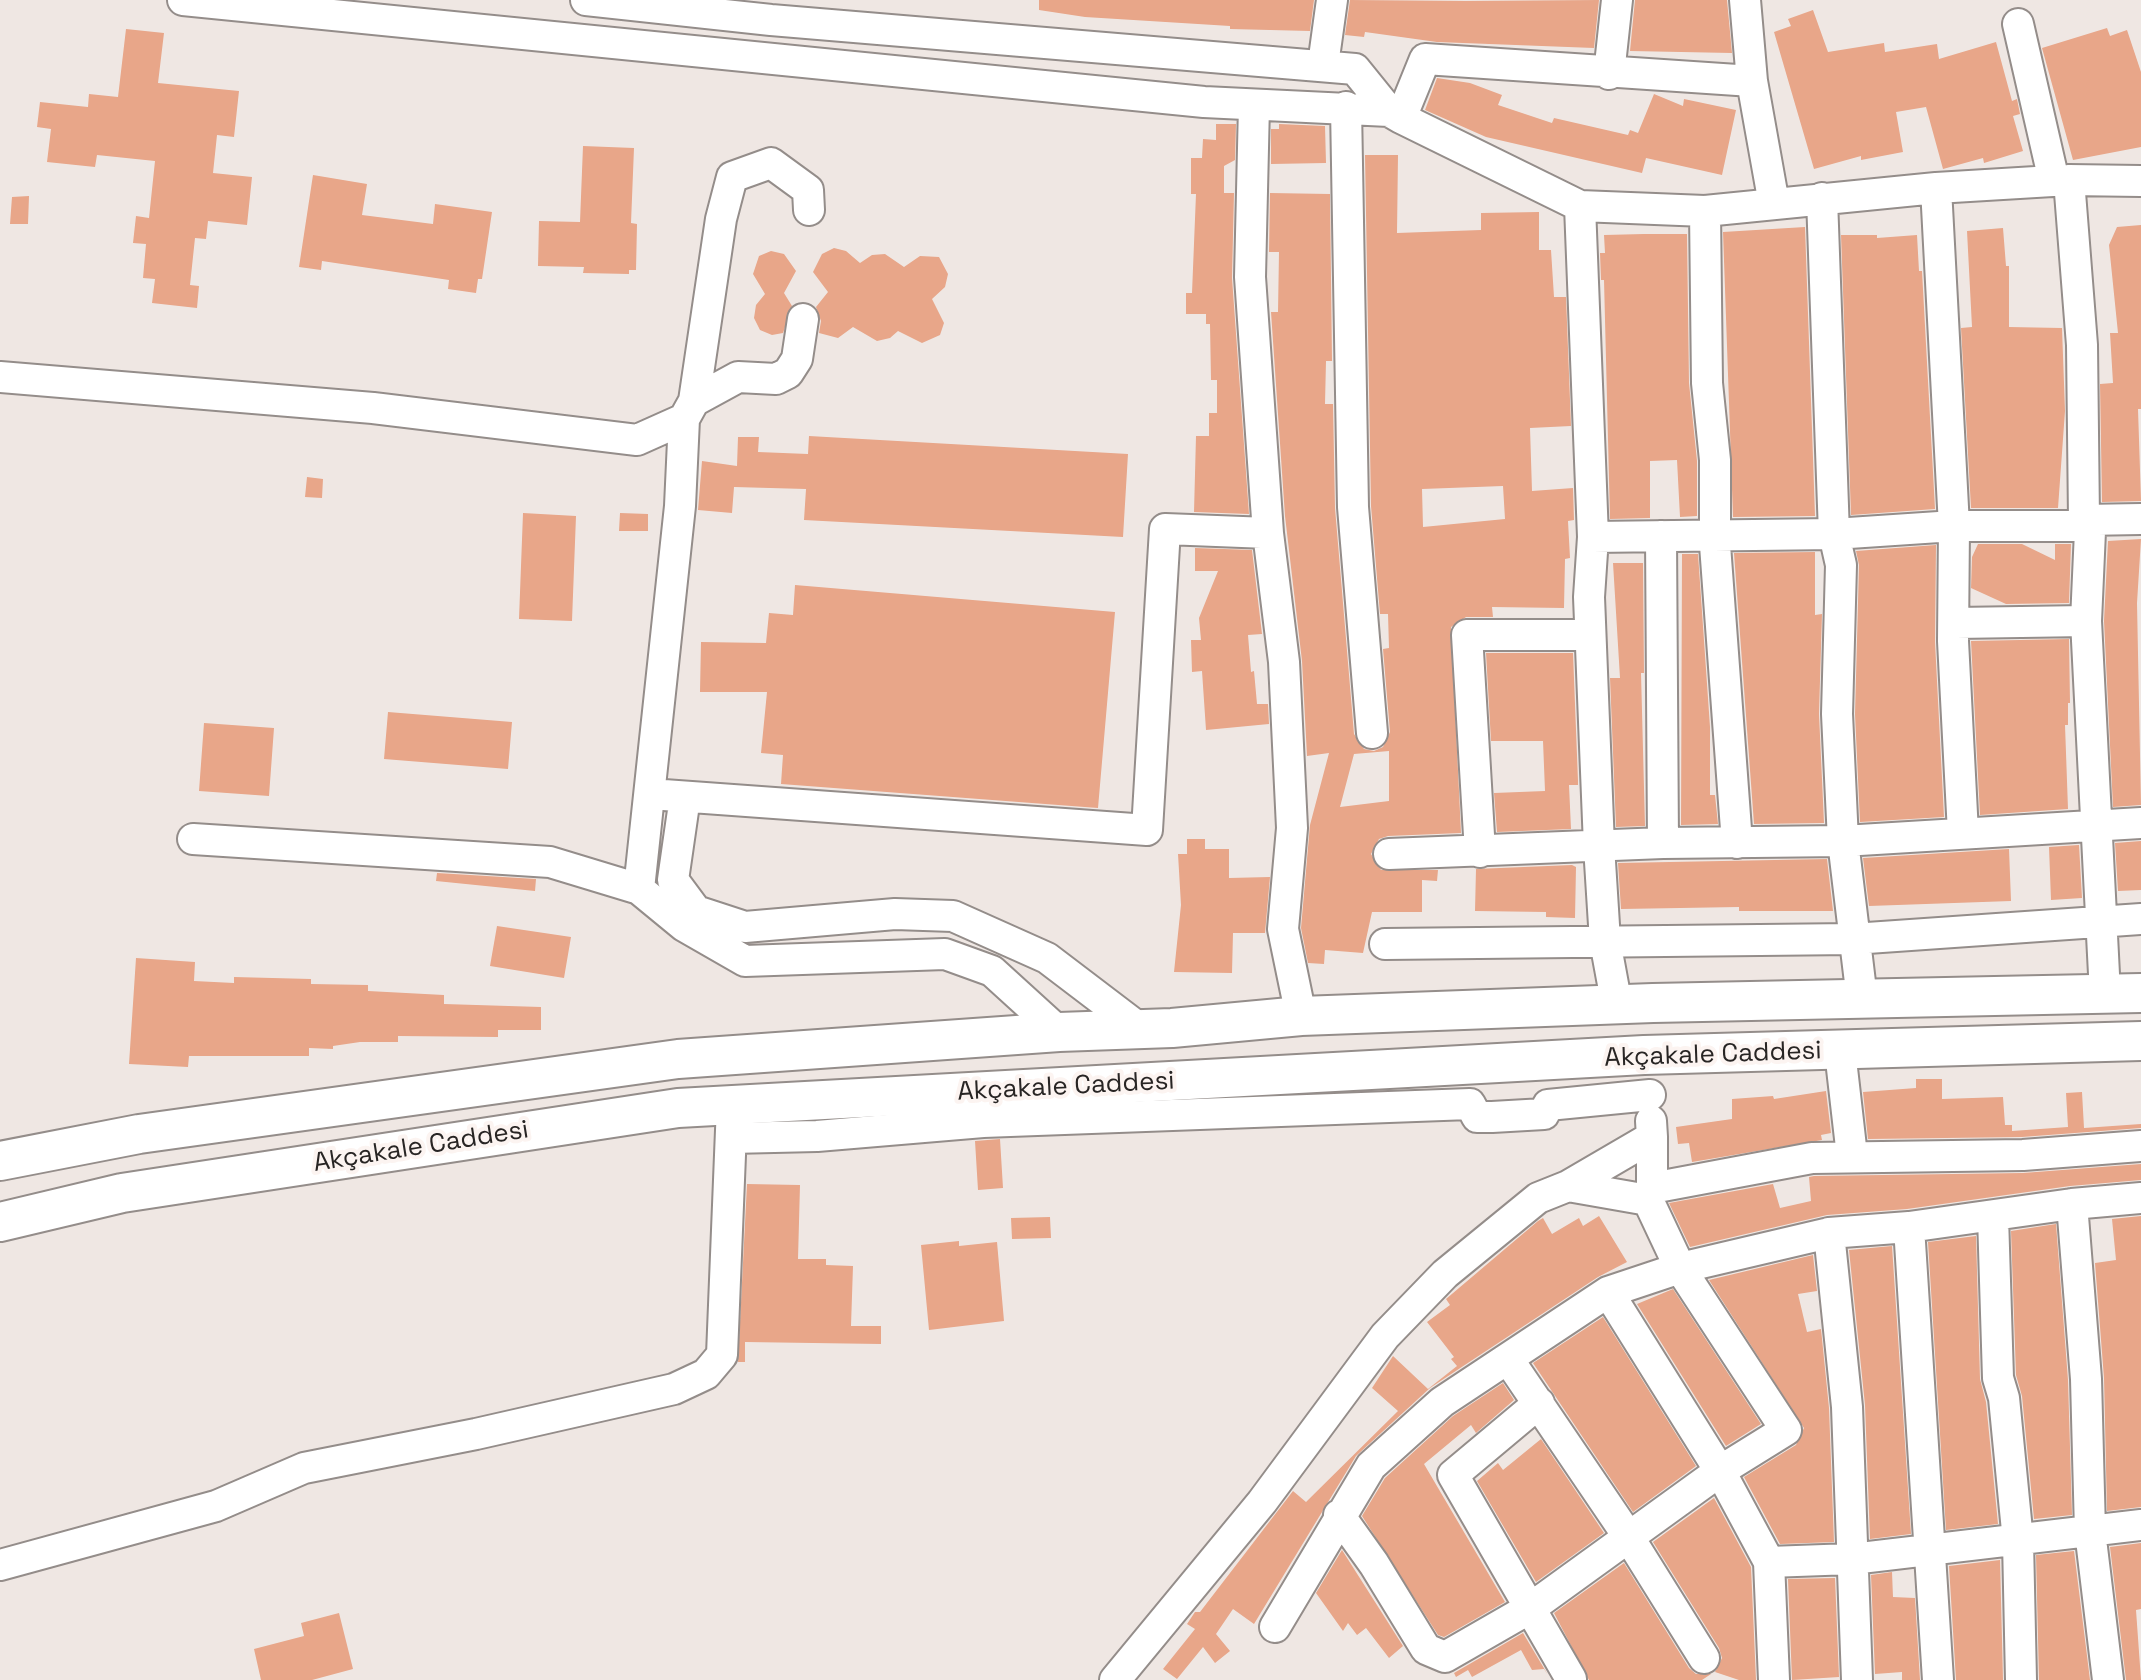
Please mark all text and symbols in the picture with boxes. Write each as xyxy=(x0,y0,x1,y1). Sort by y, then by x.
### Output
street label: Akçakale Caddesi xyxy=(1604,1036,1822,1074)
street label: Akçakale Caddesi xyxy=(957,1066,1175,1108)
street label: Akçakale Caddesi xyxy=(311,1115,531,1179)

